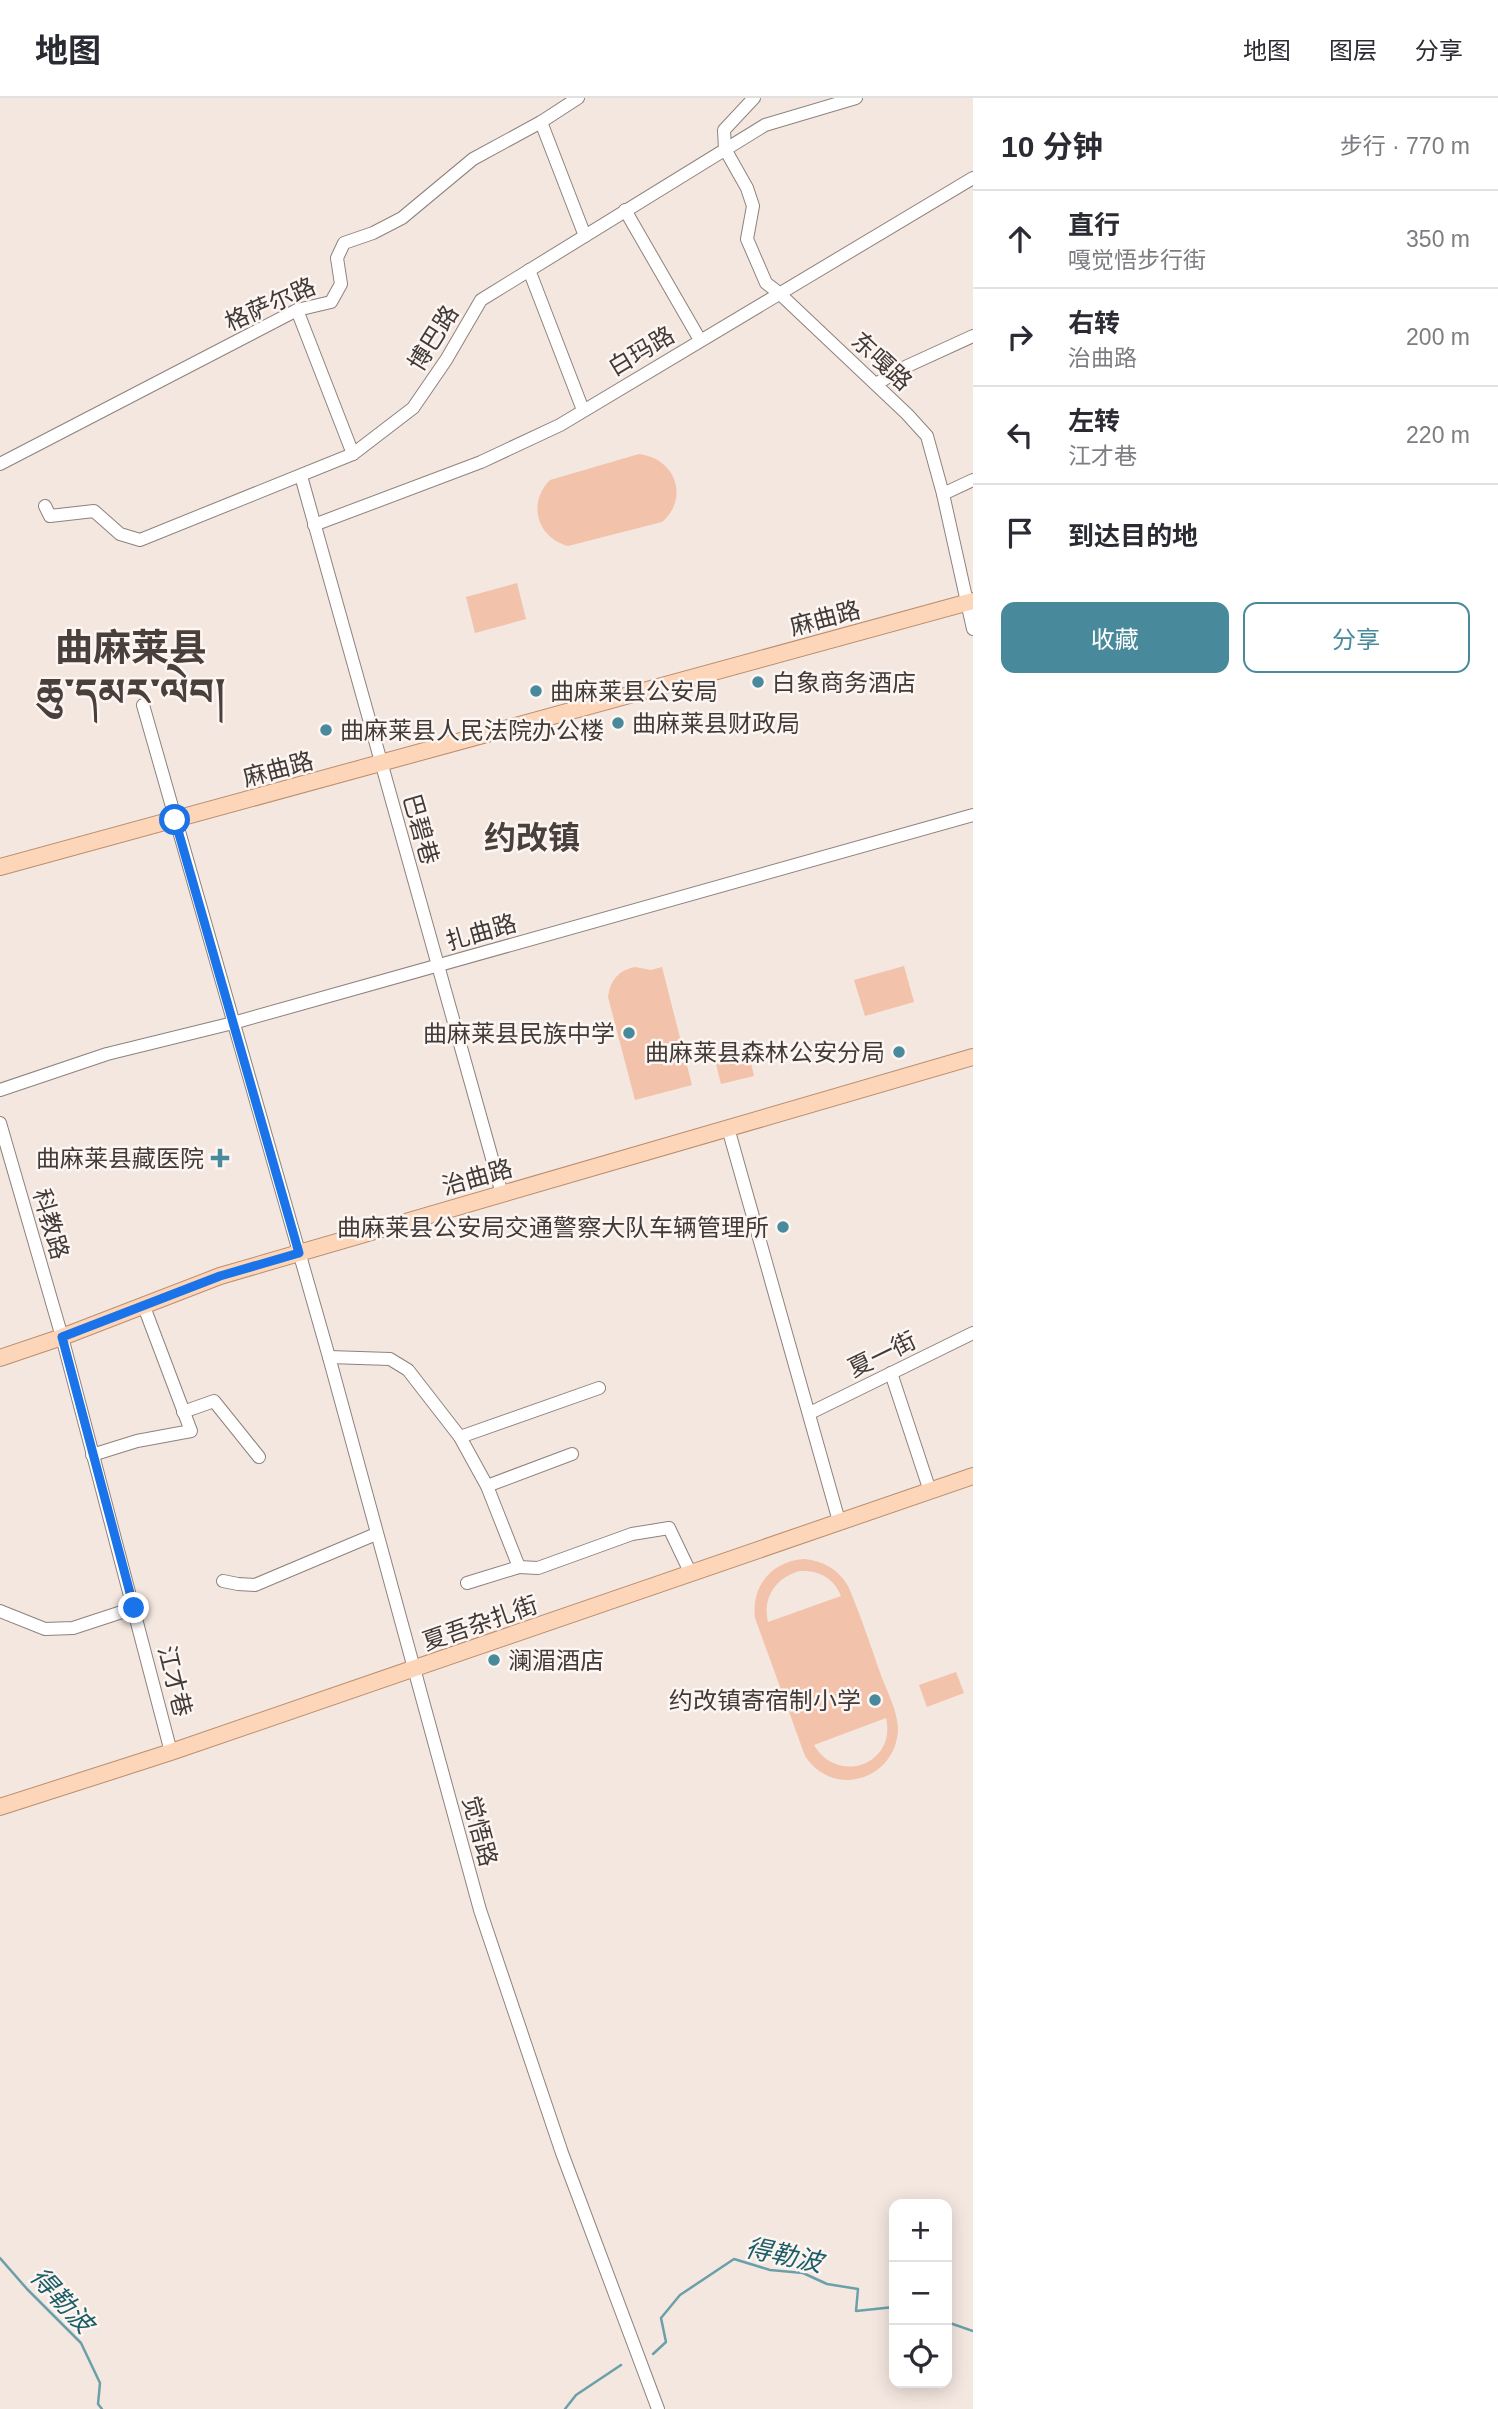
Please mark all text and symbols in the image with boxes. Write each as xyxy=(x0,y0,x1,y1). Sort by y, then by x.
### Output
text: 地图 xyxy=(35,32,101,69)
text: 地图 xyxy=(1243,37,1291,64)
text: 图层 xyxy=(1329,37,1377,64)
text: 分享 xyxy=(1415,37,1463,64)
text: 10 分钟 xyxy=(1001,130,1103,163)
text: 步行 · 770 m xyxy=(1340,133,1470,159)
text: 直行 xyxy=(1068,210,1120,240)
icon: ahead xyxy=(1001,220,1039,258)
text: 350 m xyxy=(1406,226,1470,252)
text: 嘎觉悟步行街 xyxy=(1068,247,1206,273)
street label: 格萨尔路 xyxy=(221,272,319,336)
street label: 博巴路 xyxy=(402,300,464,376)
text: 右转 xyxy=(1068,308,1120,338)
icon: right xyxy=(1001,318,1039,356)
street label: 白玛路 xyxy=(603,321,679,381)
text: 200 m xyxy=(1406,324,1470,350)
street label: 东嘎路 xyxy=(846,327,918,395)
text: 治曲路 xyxy=(1068,345,1137,371)
text: 左转 xyxy=(1068,406,1120,436)
icon: left xyxy=(1001,416,1039,454)
text: 220 m xyxy=(1406,422,1470,448)
text: 江才巷 xyxy=(1068,443,1137,469)
icon: arrive xyxy=(1001,514,1039,552)
text: 到达目的地 xyxy=(1068,521,1198,551)
street label: 麻曲路 xyxy=(787,596,863,640)
button: 收藏 xyxy=(1001,602,1229,673)
button: 分享 xyxy=(1243,602,1470,673)
district label: 曲麻莱县 ཆུ་དམར་ལེབ། xyxy=(35,627,226,724)
place label: 白象商务酒店 xyxy=(772,669,916,696)
marker: 白象商务酒店 xyxy=(750,674,766,690)
place label: 曲麻莱县公安局 xyxy=(550,678,718,705)
marker: 曲麻莱县公安局 xyxy=(528,683,544,699)
place label: 曲麻莱县财政局 xyxy=(632,710,800,737)
marker: 曲麻莱县财政局 xyxy=(610,715,626,731)
place label: 曲麻莱县人民法院办公楼 xyxy=(340,717,604,744)
marker: 曲麻莱县人民法院办公楼 xyxy=(318,722,334,738)
street label: 麻曲路 xyxy=(240,747,316,791)
street label: 巴碧巷 xyxy=(398,791,444,867)
route start xyxy=(159,804,190,835)
district label: 约改镇 xyxy=(484,820,580,856)
street label: 扎曲路 xyxy=(443,909,519,955)
place label: 曲麻莱县民族中学 xyxy=(423,1020,615,1047)
marker: 曲麻莱县民族中学 xyxy=(621,1025,637,1041)
place label: 曲麻莱县森林公安分局 xyxy=(645,1039,885,1066)
marker: 曲麻莱县森林公安分局 xyxy=(891,1044,907,1060)
place label: 曲麻莱县藏医院 xyxy=(36,1145,204,1172)
marker: 曲麻莱县藏医院 xyxy=(210,1148,230,1168)
street label: 治曲路 xyxy=(439,1154,515,1200)
street label: 科教路 xyxy=(28,1186,74,1262)
place label: 曲麻莱县公安局交通警察大队车辆管理所 xyxy=(337,1214,769,1241)
marker: 曲麻莱县公安局交通警察大队车辆管理所 xyxy=(775,1219,791,1235)
street label: 夏一街 xyxy=(844,1326,920,1382)
street label: 夏吾杂扎街 xyxy=(419,1591,541,1655)
route end xyxy=(118,1592,149,1623)
street label: 江才巷 xyxy=(153,1643,197,1719)
place label: 澜湄酒店 xyxy=(508,1647,604,1674)
marker: 澜湄酒店 xyxy=(486,1652,502,1668)
place label: 约改镇寄宿制小学 xyxy=(669,1687,861,1714)
marker: 约改镇寄宿制小学 xyxy=(867,1692,883,1708)
street label: 觉悟路 xyxy=(458,1793,502,1869)
map controls xyxy=(889,2199,952,2388)
button: + xyxy=(889,2199,952,2262)
water label: 得勒波 xyxy=(743,2232,829,2279)
water label: 得勒波 xyxy=(24,2261,102,2342)
button: − xyxy=(889,2262,952,2325)
button: locate xyxy=(889,2325,952,2388)

